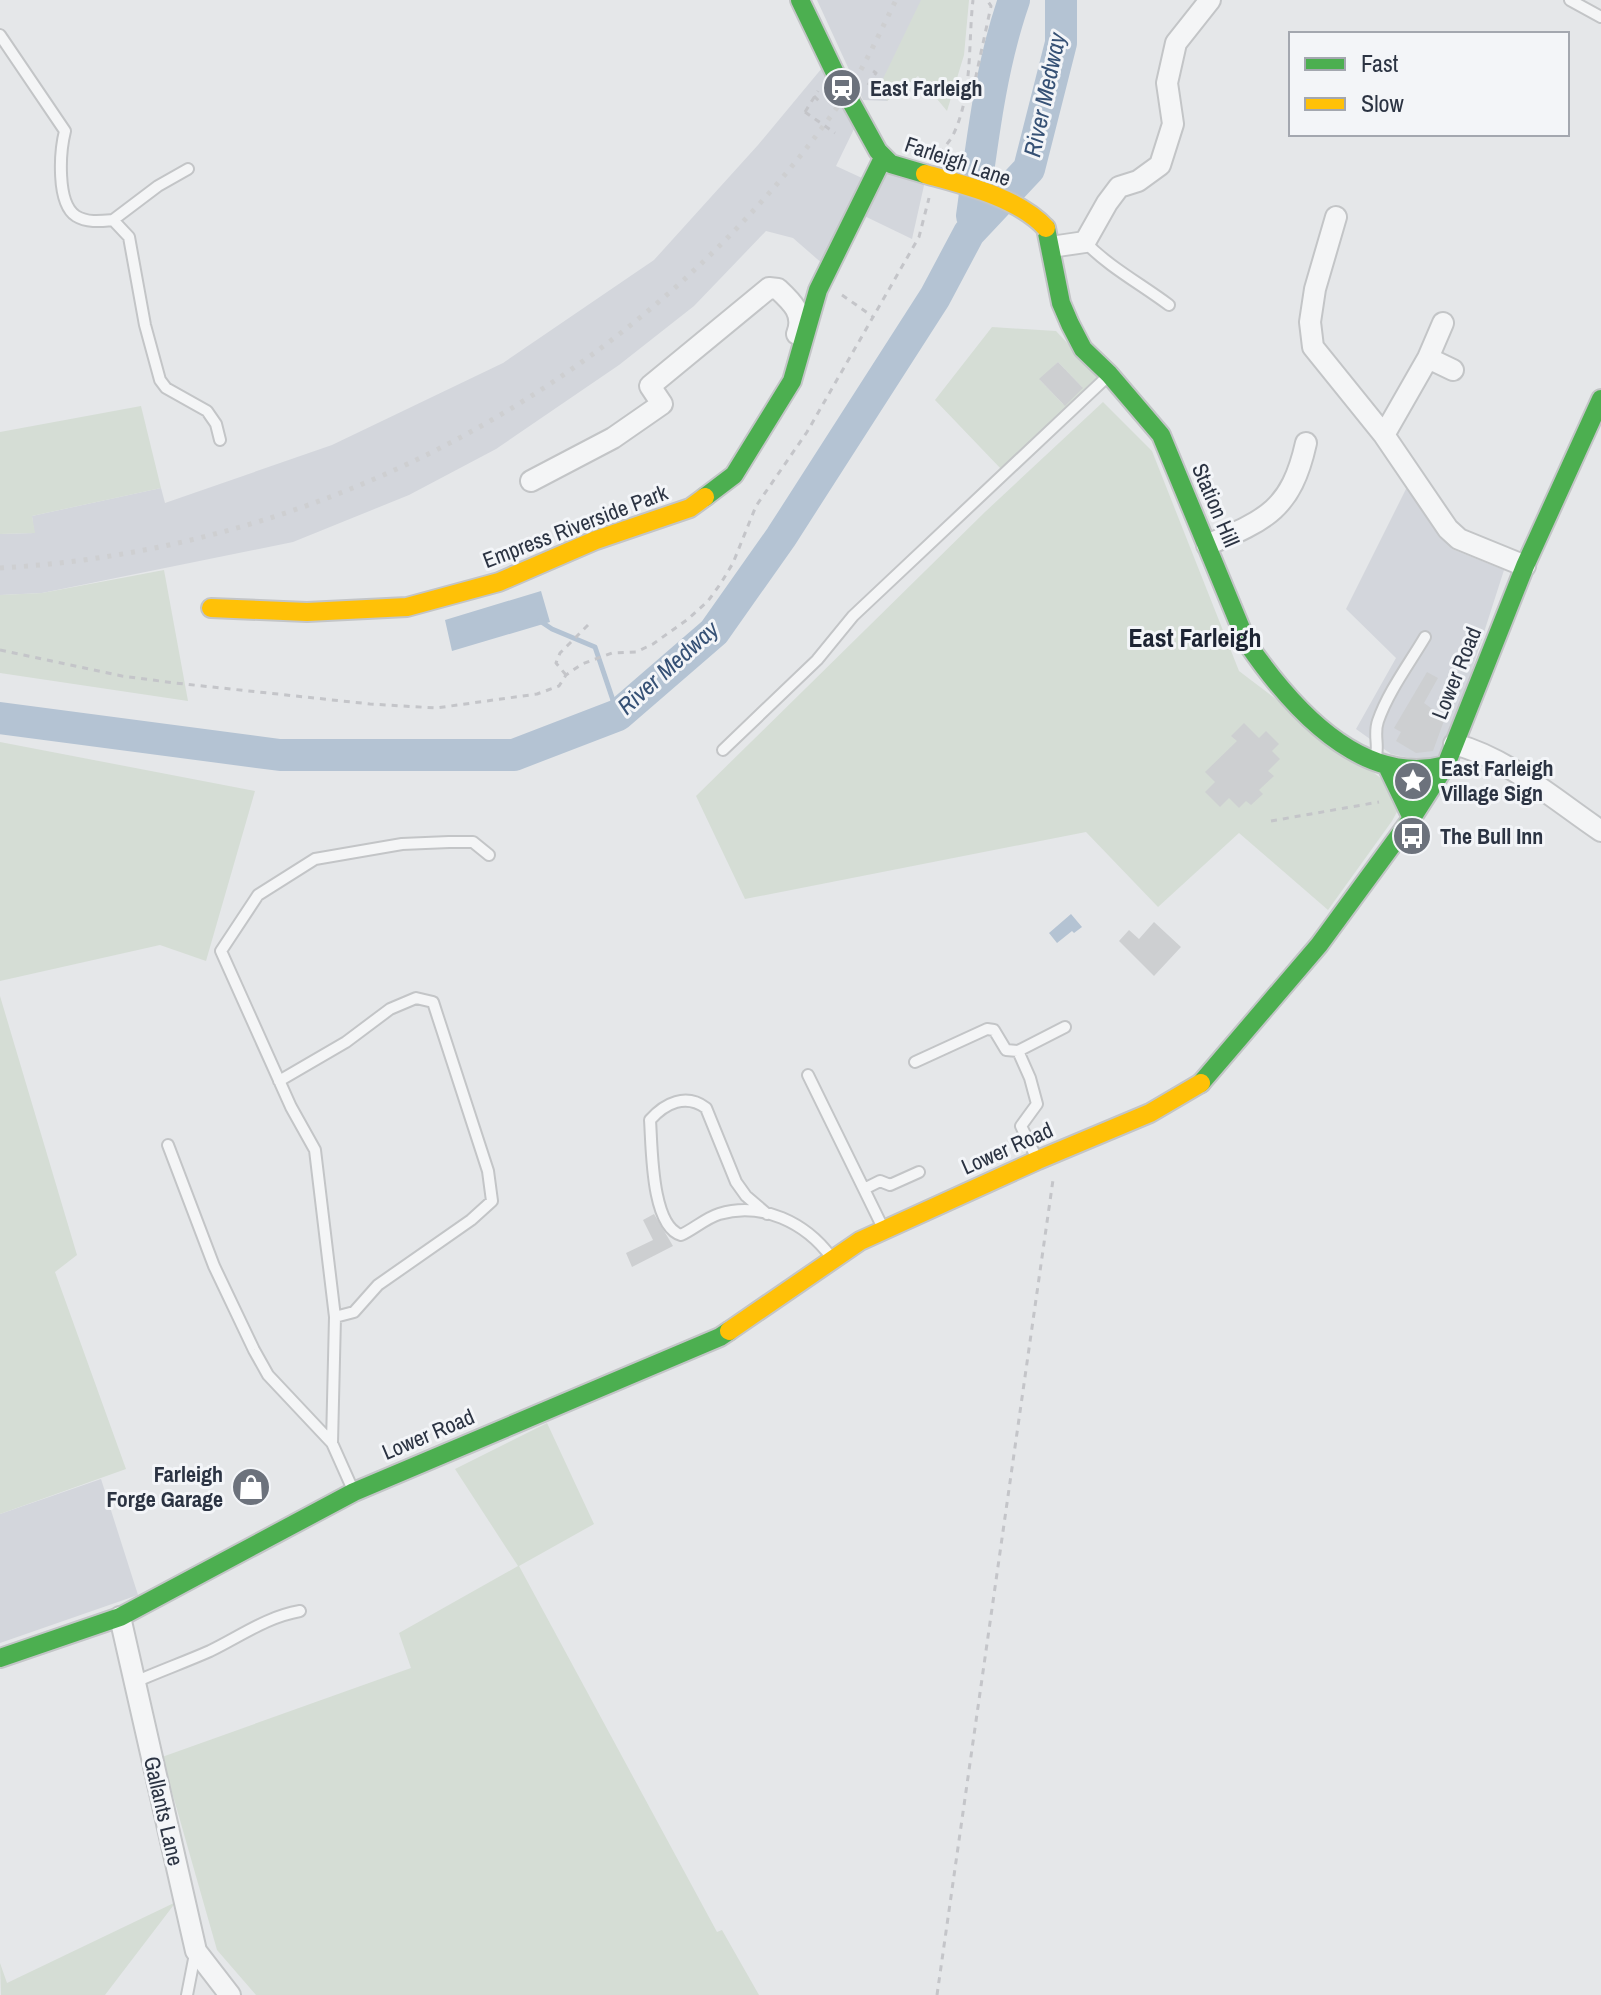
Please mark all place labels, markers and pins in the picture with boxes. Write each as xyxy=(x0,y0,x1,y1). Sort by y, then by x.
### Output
station icon: East Farleigh xyxy=(821,67,863,109)
place label: East Farleigh xyxy=(870,73,982,103)
place label: East Farleigh Village Sign xyxy=(1441,753,1553,808)
place icon: East Farleigh Village Sign xyxy=(1392,760,1434,802)
bus stop icon: The Bull Inn xyxy=(1391,815,1433,857)
place label: The Bull Inn xyxy=(1440,821,1543,851)
place label: Farleigh Forge Garage xyxy=(107,1459,223,1514)
shop icon: Farleigh Forge Garage xyxy=(230,1466,272,1508)

